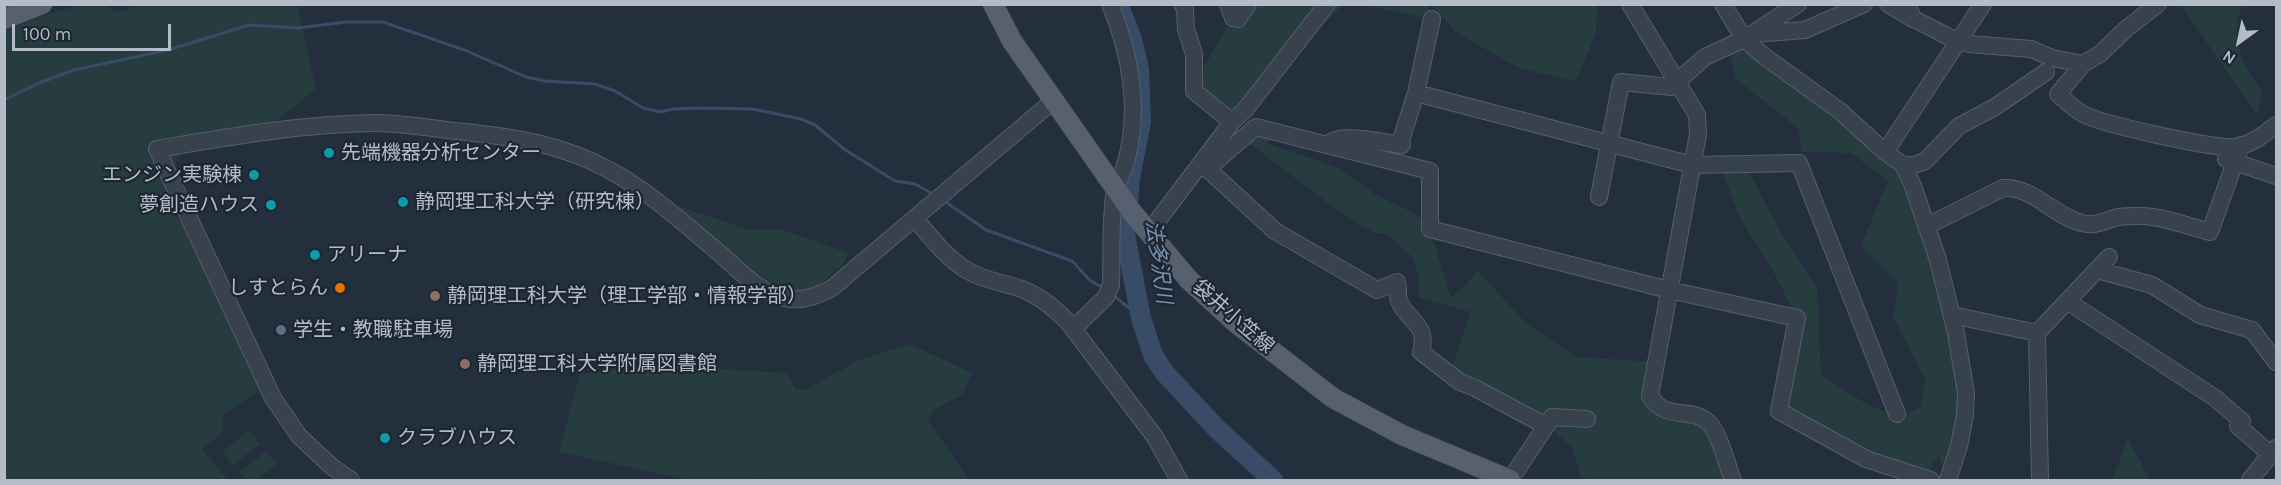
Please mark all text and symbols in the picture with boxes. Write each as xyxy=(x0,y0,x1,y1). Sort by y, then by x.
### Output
scale bar xyxy=(15,12,174,50)
north arrow xyxy=(2209,12,2269,72)
text: 100 m xyxy=(23,23,71,45)
text: N xyxy=(2219,46,2239,69)
place label: 先端機器分析センター xyxy=(341,141,541,165)
marker: 先端機器分析センター xyxy=(322,146,336,160)
place label: エンジン実験棟 xyxy=(102,163,242,187)
marker: エンジン実験棟 xyxy=(247,168,261,182)
place label: 静岡理工科大学（研究棟） xyxy=(415,190,655,214)
place label: 夢創造ハウス xyxy=(139,193,259,217)
marker: 静岡理工科大学（研究棟） xyxy=(396,195,410,209)
marker: 夢創造ハウス xyxy=(264,198,278,212)
water label: 法多沢川 xyxy=(1140,219,1176,305)
place label: アリーナ xyxy=(327,243,407,267)
marker: アリーナ xyxy=(308,248,322,262)
street label: 袋井小笠線 xyxy=(1187,275,1279,359)
place label: しすとらん xyxy=(228,276,328,300)
marker: しすとらん xyxy=(333,281,347,295)
place label: 静岡理工科大学（理工学部・情報学部） xyxy=(447,284,807,308)
marker: 静岡理工科大学（理工学部・情報学部） xyxy=(428,289,442,303)
place label: 学生・教職駐車場 xyxy=(293,318,453,342)
marker: 学生・教職駐車場 xyxy=(274,323,288,337)
place label: 静岡理工科大学附属図書館 xyxy=(477,352,717,376)
marker: 静岡理工科大学附属図書館 xyxy=(458,357,472,371)
place label: クラブハウス xyxy=(397,426,517,450)
marker: クラブハウス xyxy=(378,431,392,445)

